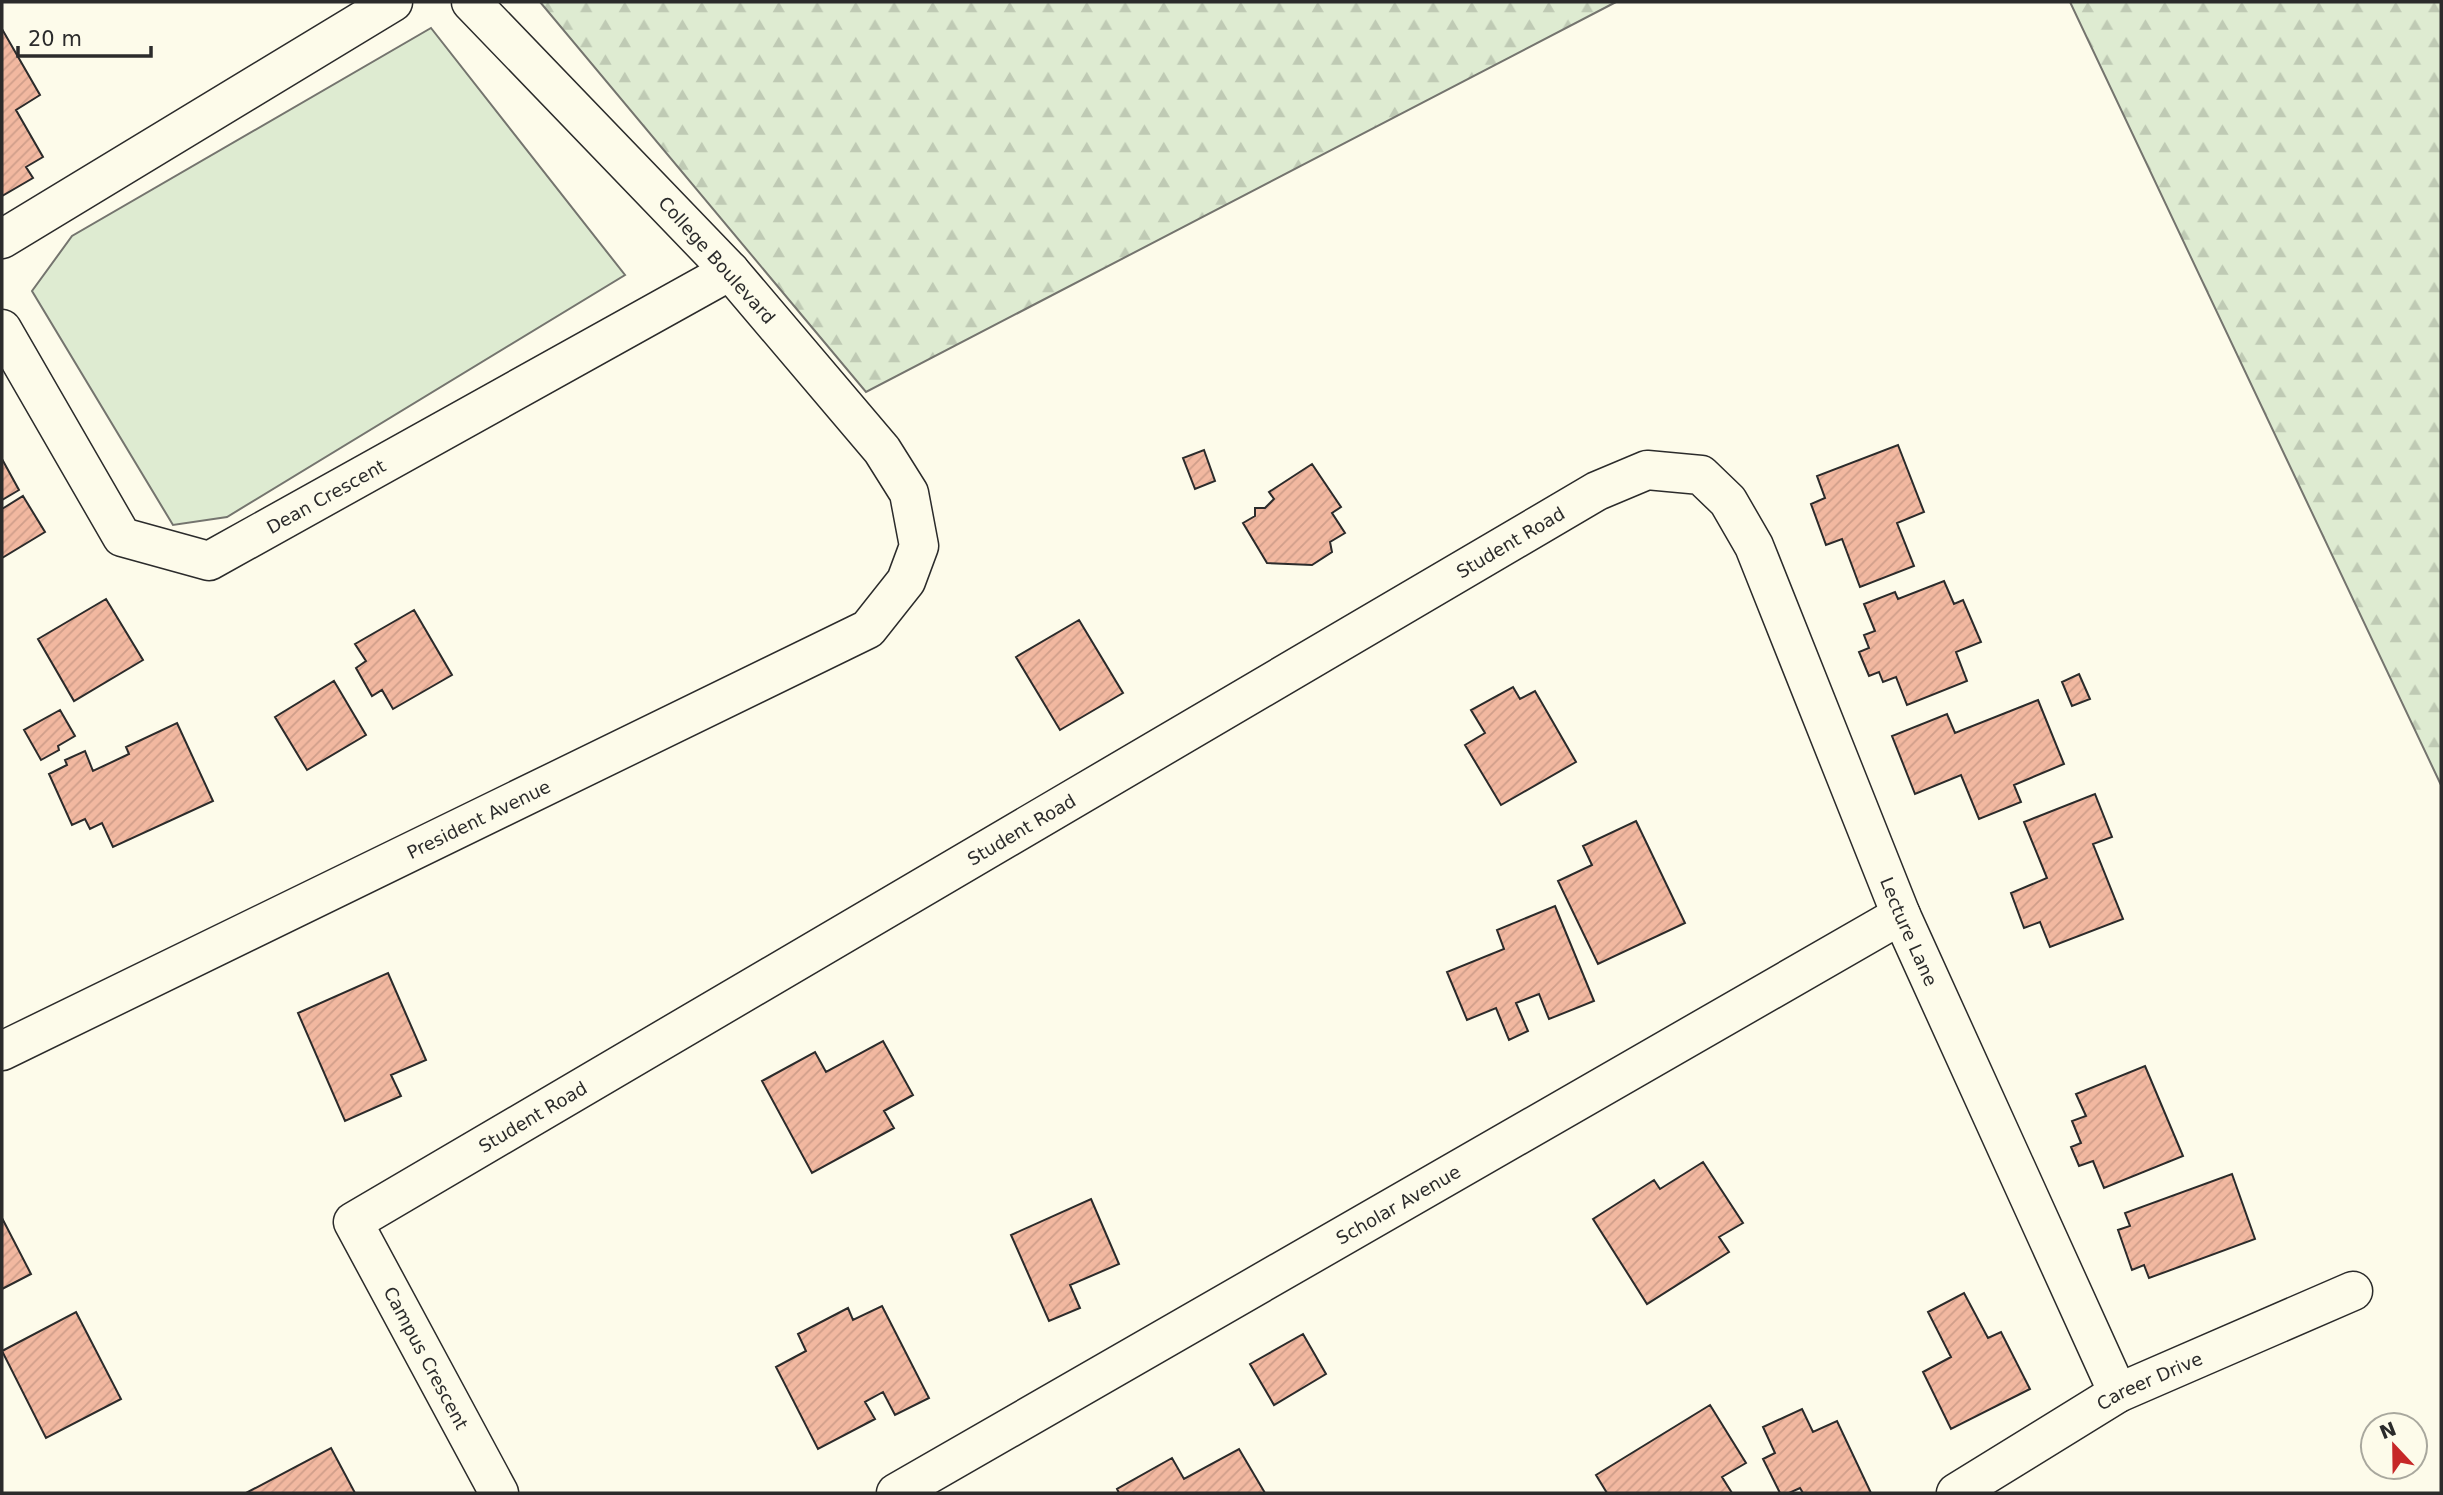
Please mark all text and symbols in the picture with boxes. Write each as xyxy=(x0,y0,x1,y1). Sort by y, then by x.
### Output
scale bar xyxy=(18,14,150,58)
text: 20 m xyxy=(28,27,82,51)
street label: College Boulevard xyxy=(654,192,780,328)
street label: Dean Crescent xyxy=(263,455,389,537)
street label: Student Road xyxy=(1452,502,1568,582)
street label: President Avenue xyxy=(403,775,553,863)
street label: Student Road xyxy=(963,789,1079,869)
street label: Lecture Lane xyxy=(1876,874,1942,989)
street label: Student Road xyxy=(475,1077,590,1156)
street label: Scholar Avenue xyxy=(1332,1160,1464,1248)
street label: Campus Crescent xyxy=(380,1283,472,1433)
street label: Career Drive xyxy=(2093,1347,2205,1414)
north arrow xyxy=(2359,1411,2429,1481)
text: N xyxy=(2376,1417,2399,1443)

